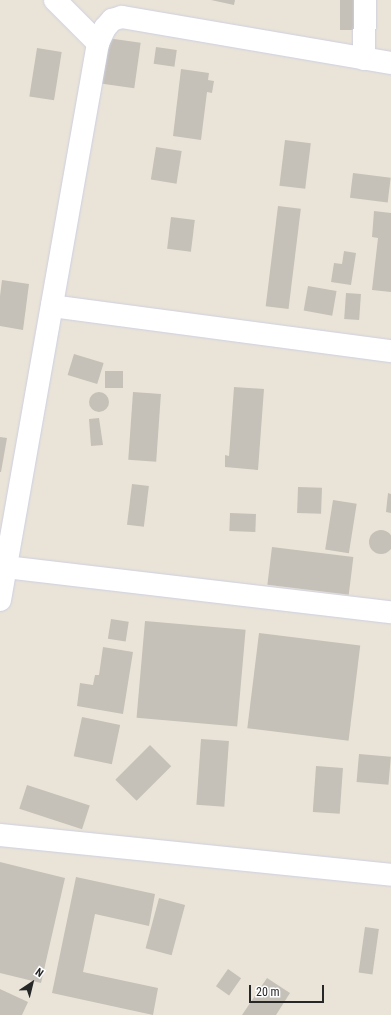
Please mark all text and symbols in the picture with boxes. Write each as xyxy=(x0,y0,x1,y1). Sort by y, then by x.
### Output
north arrow xyxy=(12,963,52,1003)
text: N xyxy=(33,966,46,980)
scale bar xyxy=(251,977,326,1003)
text: 20 m xyxy=(256,985,280,999)

